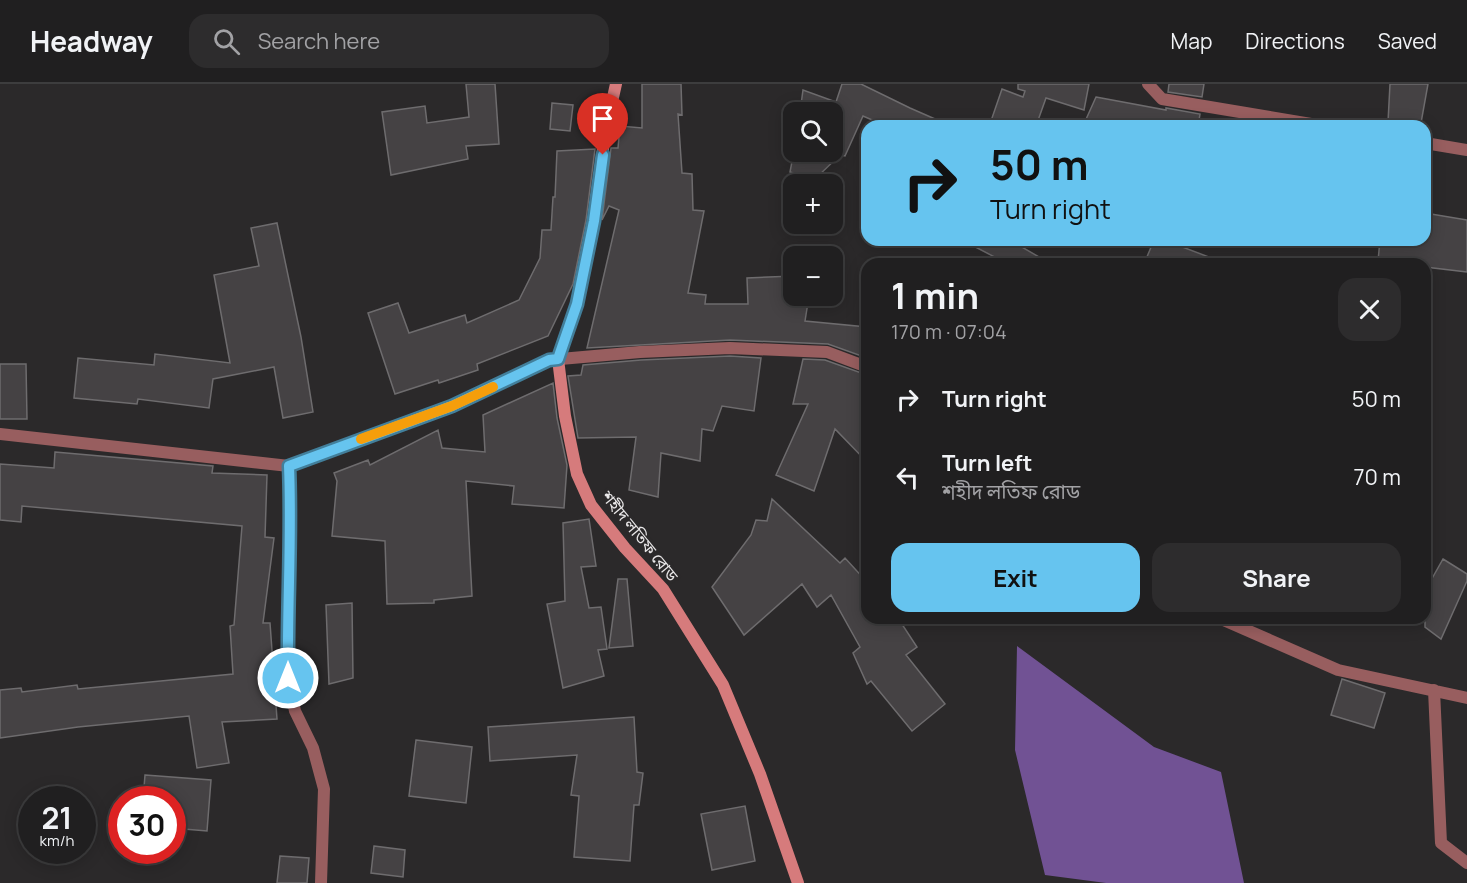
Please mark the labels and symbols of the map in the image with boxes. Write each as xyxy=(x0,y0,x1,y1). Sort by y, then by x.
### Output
pin xyxy=(577,93,628,155)
street label: শহীদ লতিফ রোড xyxy=(596,485,684,586)
position arrow xyxy=(256,646,320,710)
speed limit sign: 30 xyxy=(108,786,186,864)

